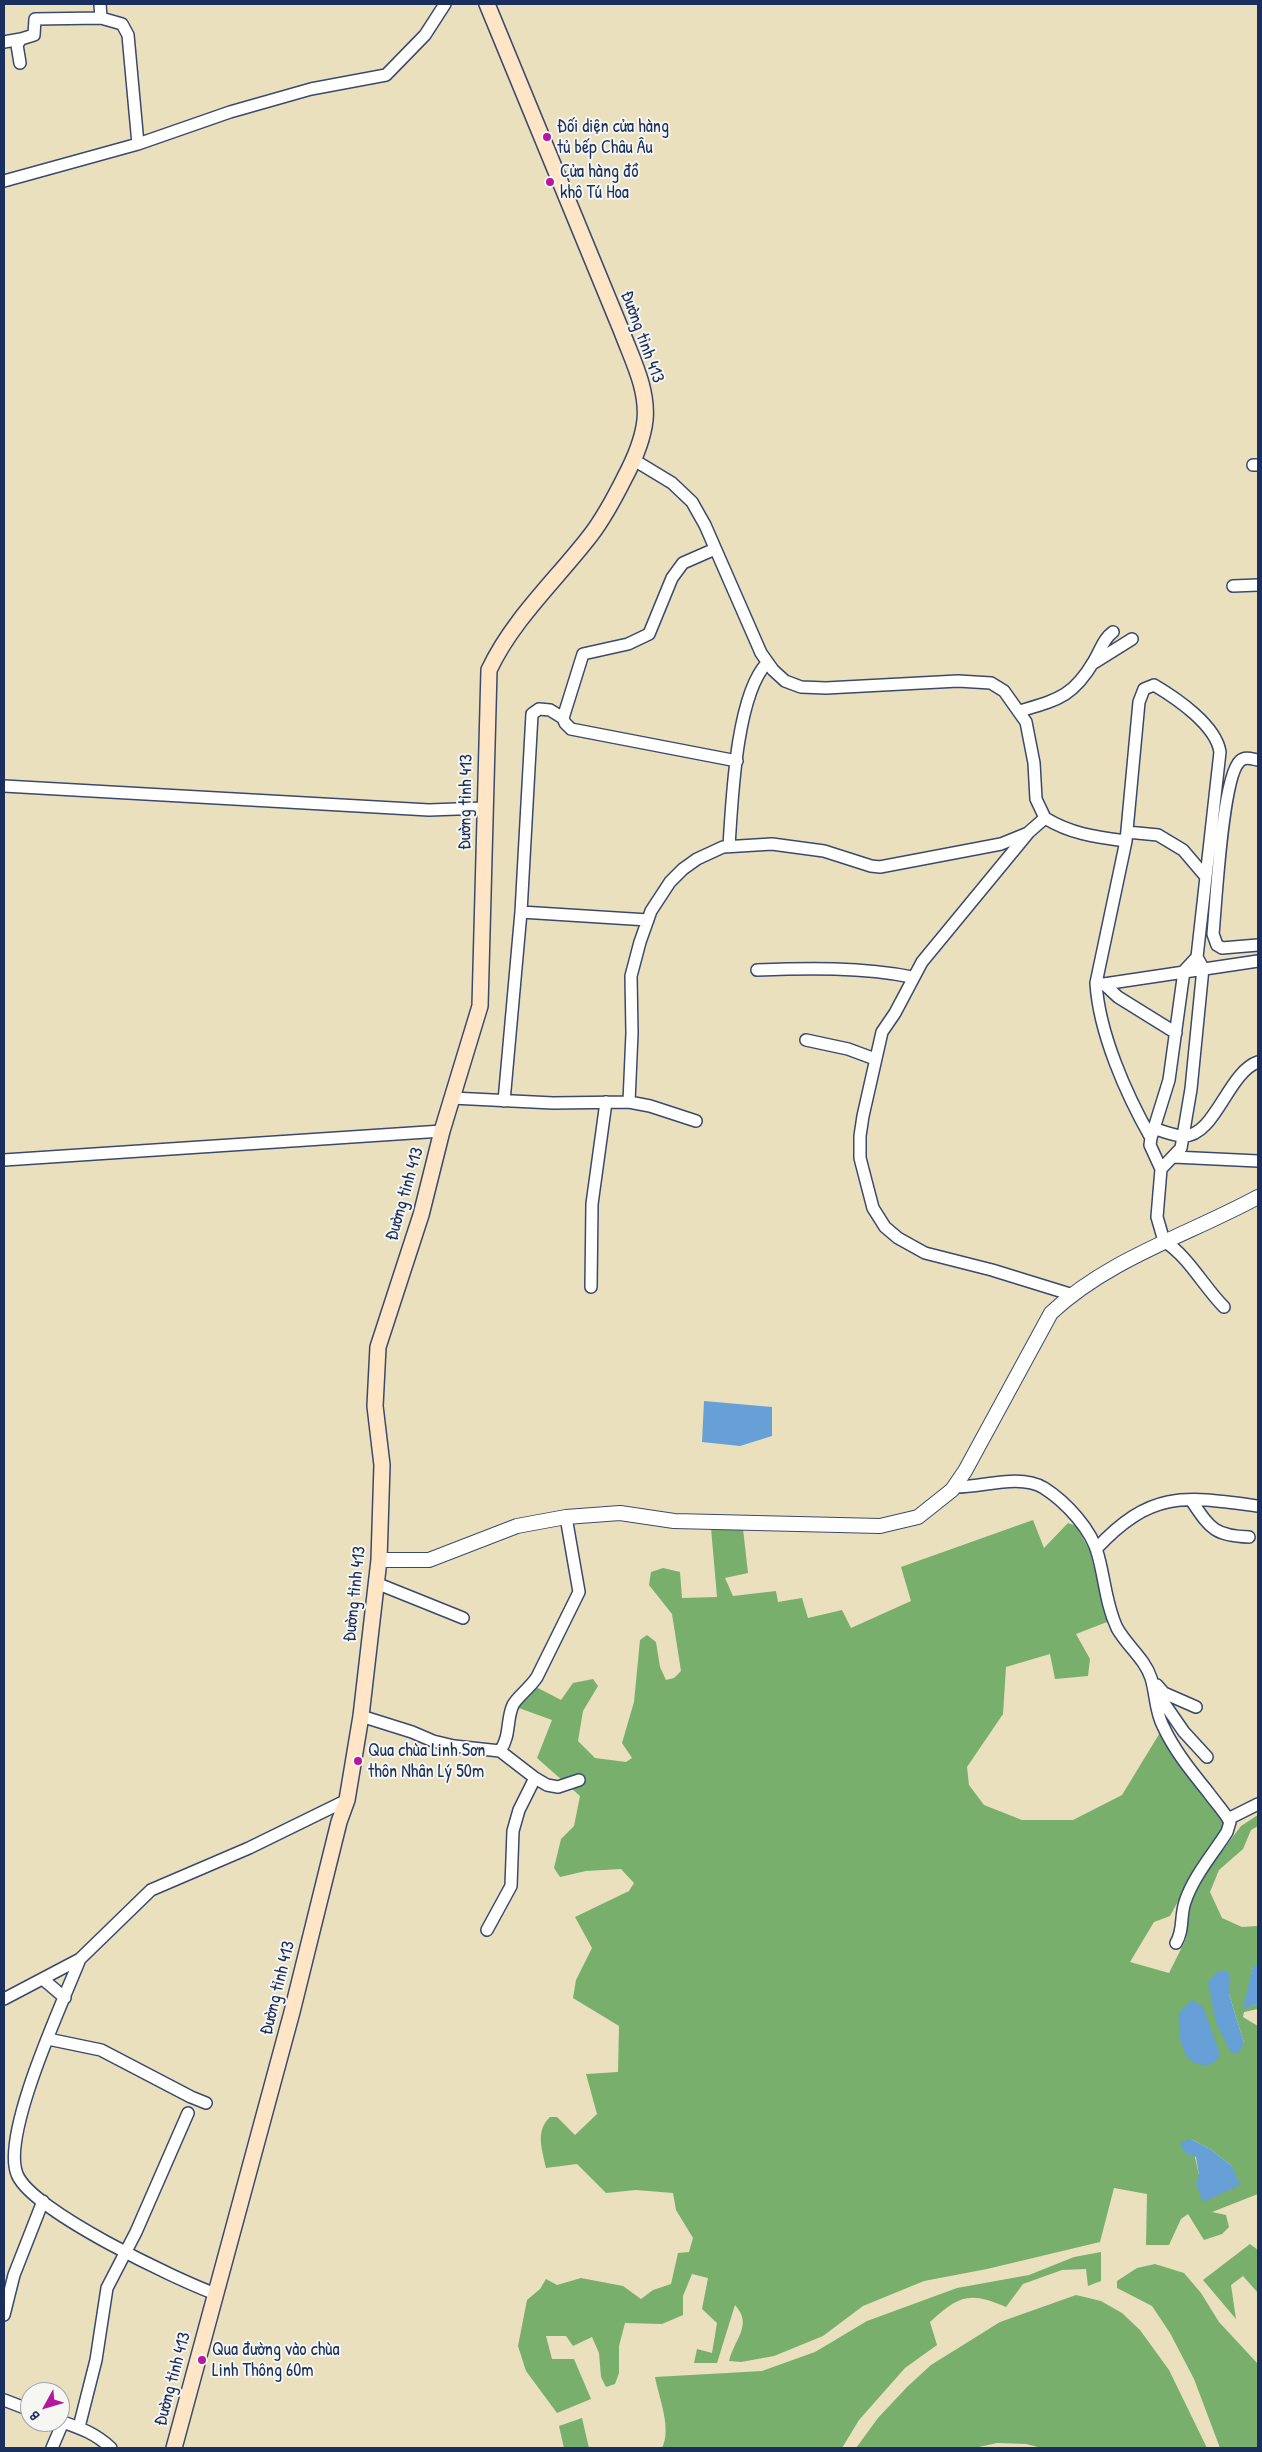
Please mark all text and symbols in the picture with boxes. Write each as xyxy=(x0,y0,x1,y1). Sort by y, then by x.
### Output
place label: Đối diện cửa hàng tủ bếp Châu Âu xyxy=(557,116,669,158)
marker: Đối diện cửa hàng tủ bếp Châu Âu xyxy=(541,131,553,143)
place label: Cửa hàng đồ khô Tú Hoa xyxy=(560,161,639,203)
marker: Cửa hàng đồ khô Tú Hoa xyxy=(544,176,556,188)
street label: Đường tỉnh 413 xyxy=(615,288,669,386)
street label: Đường tỉnh 413 xyxy=(454,754,478,850)
street label: Đường tỉnh 413 xyxy=(381,1145,429,1243)
street label: Đường tỉnh 413 xyxy=(339,1545,371,1643)
place label: Qua chùa Linh Sơn thôn Nhân Lý 50m xyxy=(368,1740,485,1782)
marker: Qua chùa Linh Sơn thôn Nhân Lý 50m xyxy=(352,1755,364,1767)
street label: Đường tỉnh 413 xyxy=(256,1939,300,2037)
street label: Đường tỉnh 413 xyxy=(150,2330,196,2428)
place label: Qua đường vào chùa Linh Thông 60m xyxy=(212,2339,339,2382)
marker: Qua đường vào chùa Linh Thông 60m xyxy=(196,2354,208,2366)
north arrow xyxy=(20,2382,70,2432)
text: B xyxy=(24,2407,43,2425)

